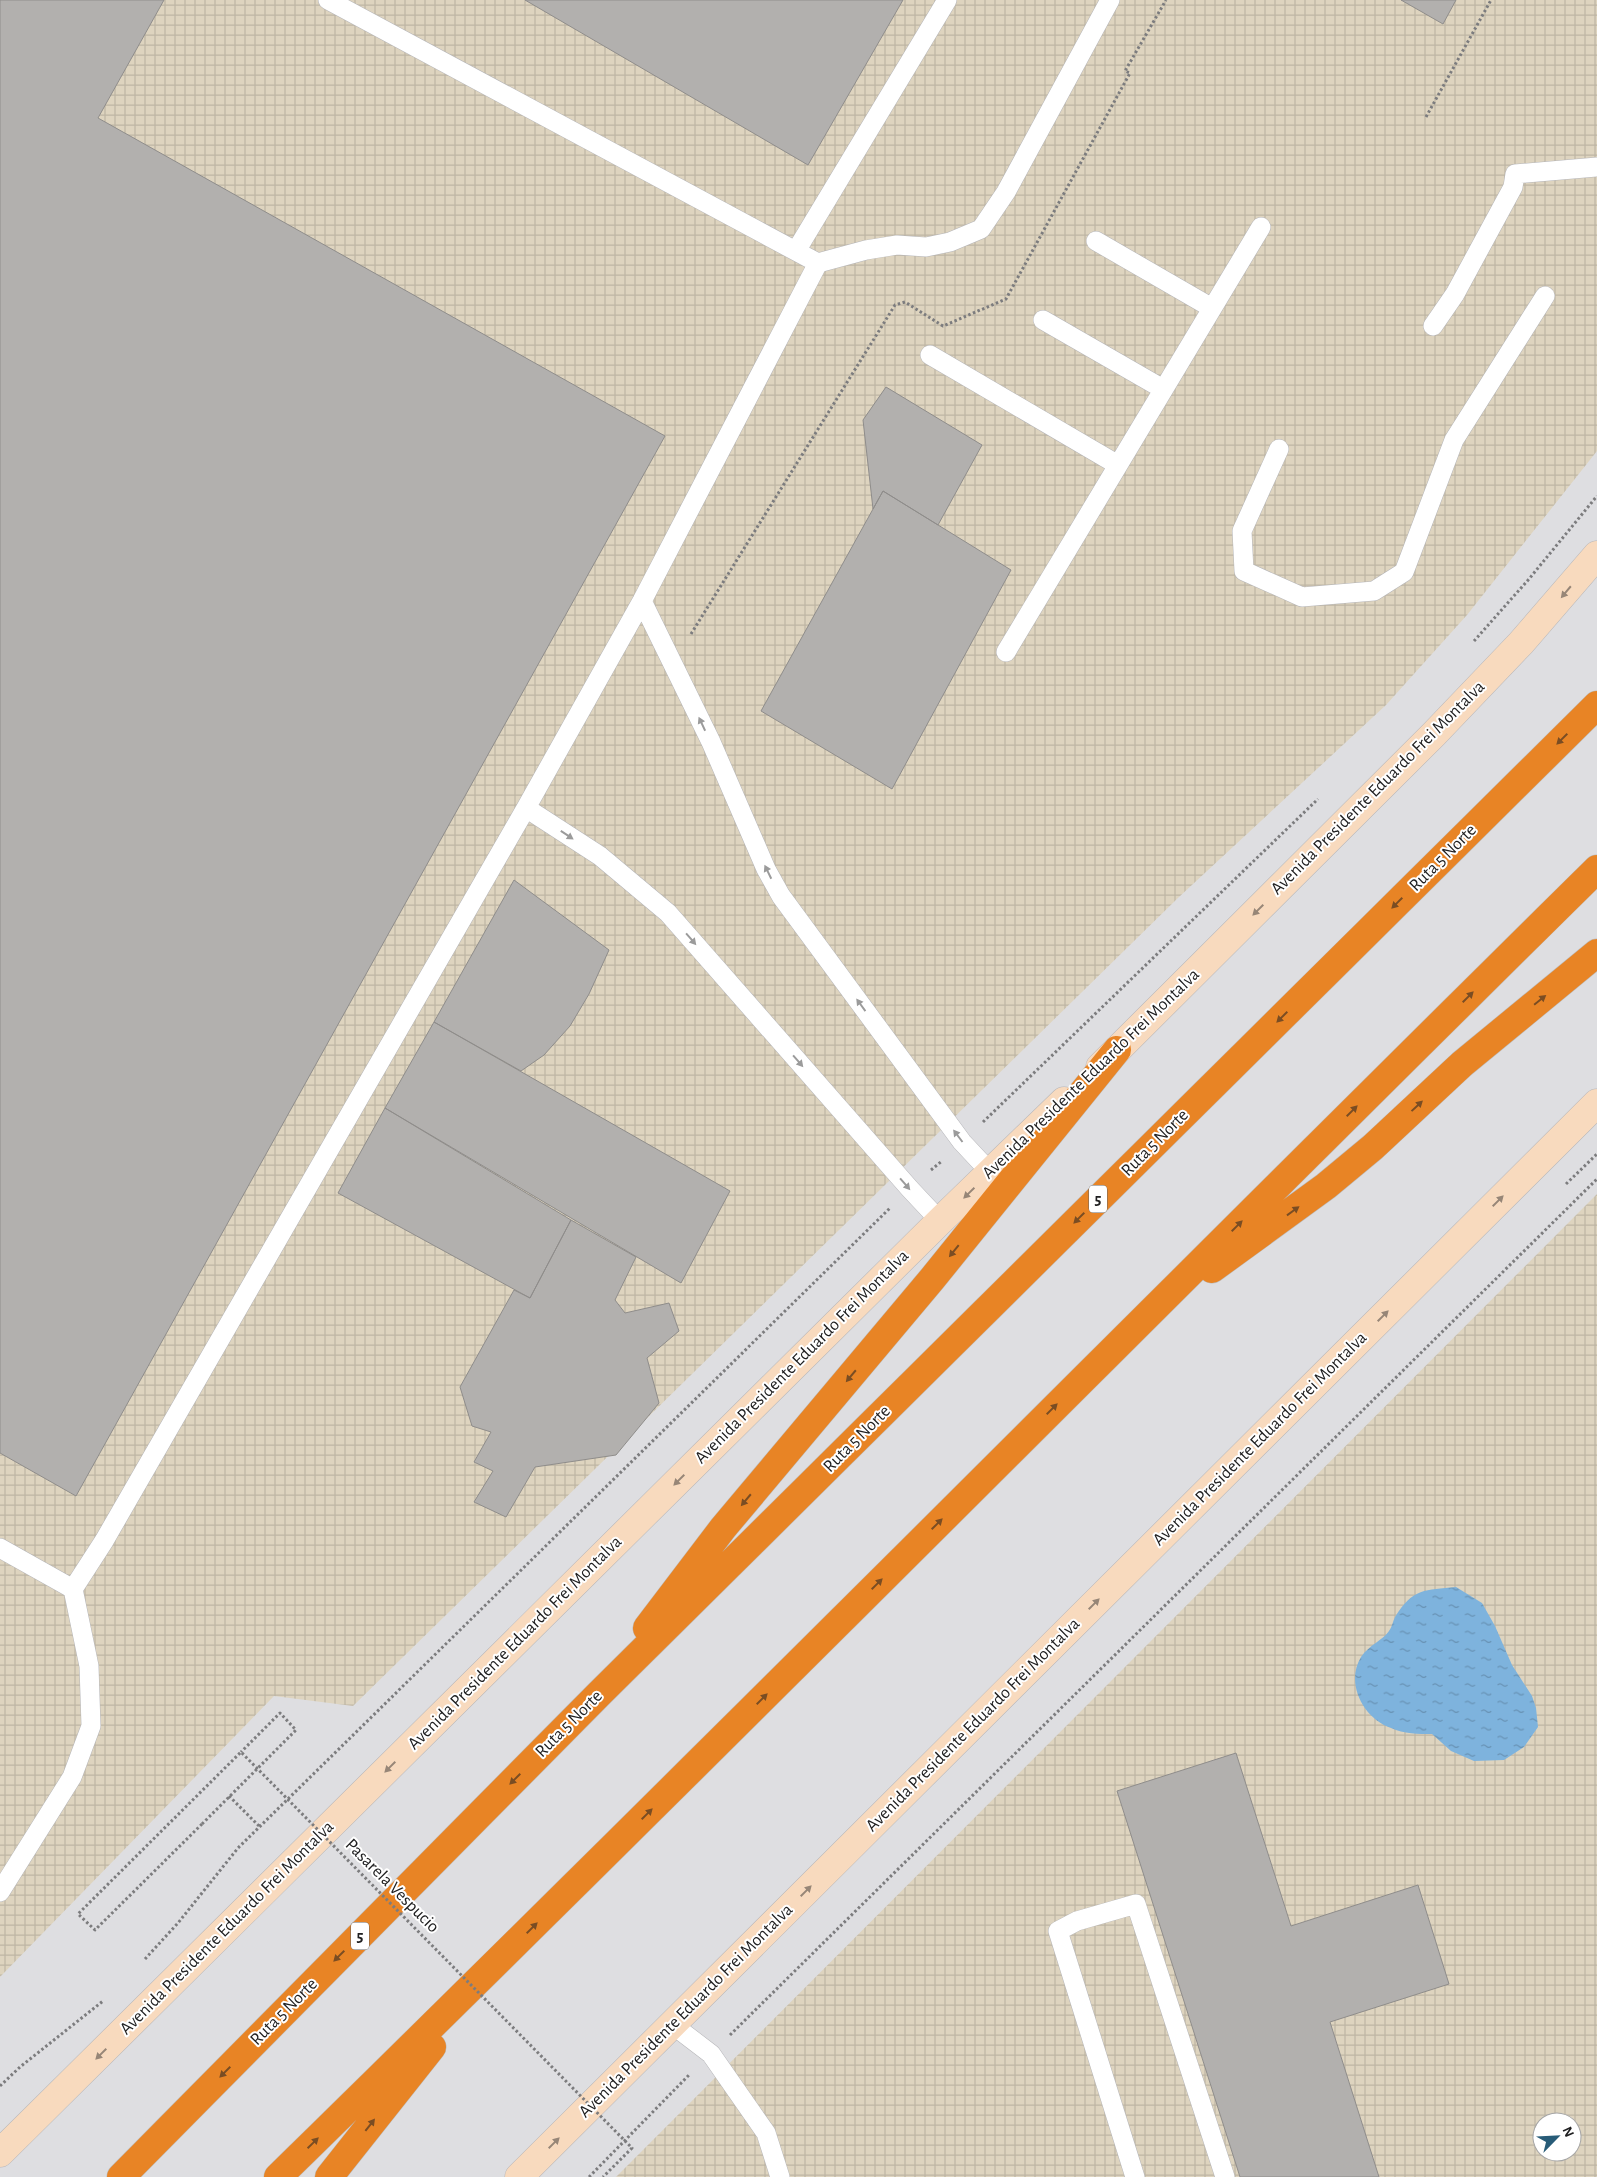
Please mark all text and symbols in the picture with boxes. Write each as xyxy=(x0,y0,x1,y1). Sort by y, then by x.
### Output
one-way arrow xyxy=(1560,585,1571,598)
street label: Avenida Presidente Eduardo Frei Montalva xyxy=(1268,678,1488,898)
one-way arrow xyxy=(698,717,706,731)
one-way arrow xyxy=(1557,733,1569,745)
street label: Ruta 5 Norte xyxy=(1406,821,1480,895)
one-way arrow xyxy=(560,830,574,839)
one-way arrow xyxy=(764,865,772,879)
one-way arrow xyxy=(1391,897,1403,909)
one-way arrow xyxy=(1252,904,1264,916)
one-way arrow xyxy=(685,933,696,946)
street label: Avenida Presidente Eduardo Frei Montalva xyxy=(979,965,1203,1183)
one-way arrow xyxy=(1462,991,1474,1003)
one-way arrow xyxy=(1533,994,1546,1005)
one-way arrow xyxy=(856,999,867,1012)
one-way arrow xyxy=(1276,1011,1288,1023)
one-way arrow xyxy=(792,1055,803,1068)
one-way arrow xyxy=(1411,1100,1423,1112)
street label: Ruta 5 Norte xyxy=(1118,1106,1192,1180)
one-way arrow xyxy=(1346,1106,1358,1118)
one-way arrow xyxy=(953,1129,963,1143)
one-way arrow xyxy=(899,1177,911,1189)
road number: 5 xyxy=(1089,1186,1107,1212)
one-way arrow xyxy=(963,1187,975,1199)
one-way arrow xyxy=(1492,1195,1504,1207)
one-way arrow xyxy=(1286,1205,1299,1216)
one-way arrow xyxy=(1073,1212,1085,1224)
one-way arrow xyxy=(1231,1220,1243,1232)
one-way arrow xyxy=(949,1244,960,1257)
street label: Avenida Presidente Eduardo Frei Montalva xyxy=(692,1247,912,1467)
one-way arrow xyxy=(1376,1310,1388,1322)
street label: Avenida Presidente Eduardo Frei Montalva xyxy=(1150,1329,1370,1549)
one-way arrow xyxy=(845,1369,856,1382)
street label: Ruta 5 Norte xyxy=(820,1402,894,1476)
one-way arrow xyxy=(1046,1403,1058,1415)
one-way arrow xyxy=(673,1474,685,1486)
one-way arrow xyxy=(740,1494,752,1506)
one-way arrow xyxy=(931,1518,943,1530)
street label: Avenida Presidente Eduardo Frei Montalva xyxy=(405,1533,625,1753)
one-way arrow xyxy=(871,1578,883,1590)
one-way arrow xyxy=(1088,1598,1100,1610)
street label: Avenida Presidente Eduardo Frei Montalva xyxy=(863,1615,1083,1835)
street label: Ruta 5 Norte xyxy=(532,1687,606,1761)
one-way arrow xyxy=(756,1693,768,1705)
one-way arrow xyxy=(384,1761,396,1773)
one-way arrow xyxy=(509,1773,521,1785)
one-way arrow xyxy=(641,1808,653,1820)
street label: Avenida Presidente Eduardo Frei Montalva xyxy=(117,1818,337,2038)
street label: Pasarela Vespucio xyxy=(342,1836,443,1937)
one-way arrow xyxy=(800,1886,812,1898)
street label: Avenida Presidente Eduardo Frei Montalva xyxy=(576,1901,796,2121)
road number: 5 xyxy=(351,1922,369,1950)
one-way arrow xyxy=(526,1923,538,1935)
one-way arrow xyxy=(334,1950,346,1962)
street label: Ruta 5 Norte xyxy=(247,1975,321,2049)
one-way arrow xyxy=(95,2048,107,2060)
one-way arrow xyxy=(219,2066,231,2078)
north arrow xyxy=(1532,2112,1582,2162)
one-way arrow xyxy=(365,2119,376,2132)
text: N xyxy=(1560,2125,1576,2139)
one-way arrow xyxy=(307,2137,319,2149)
one-way arrow xyxy=(548,2137,560,2149)

